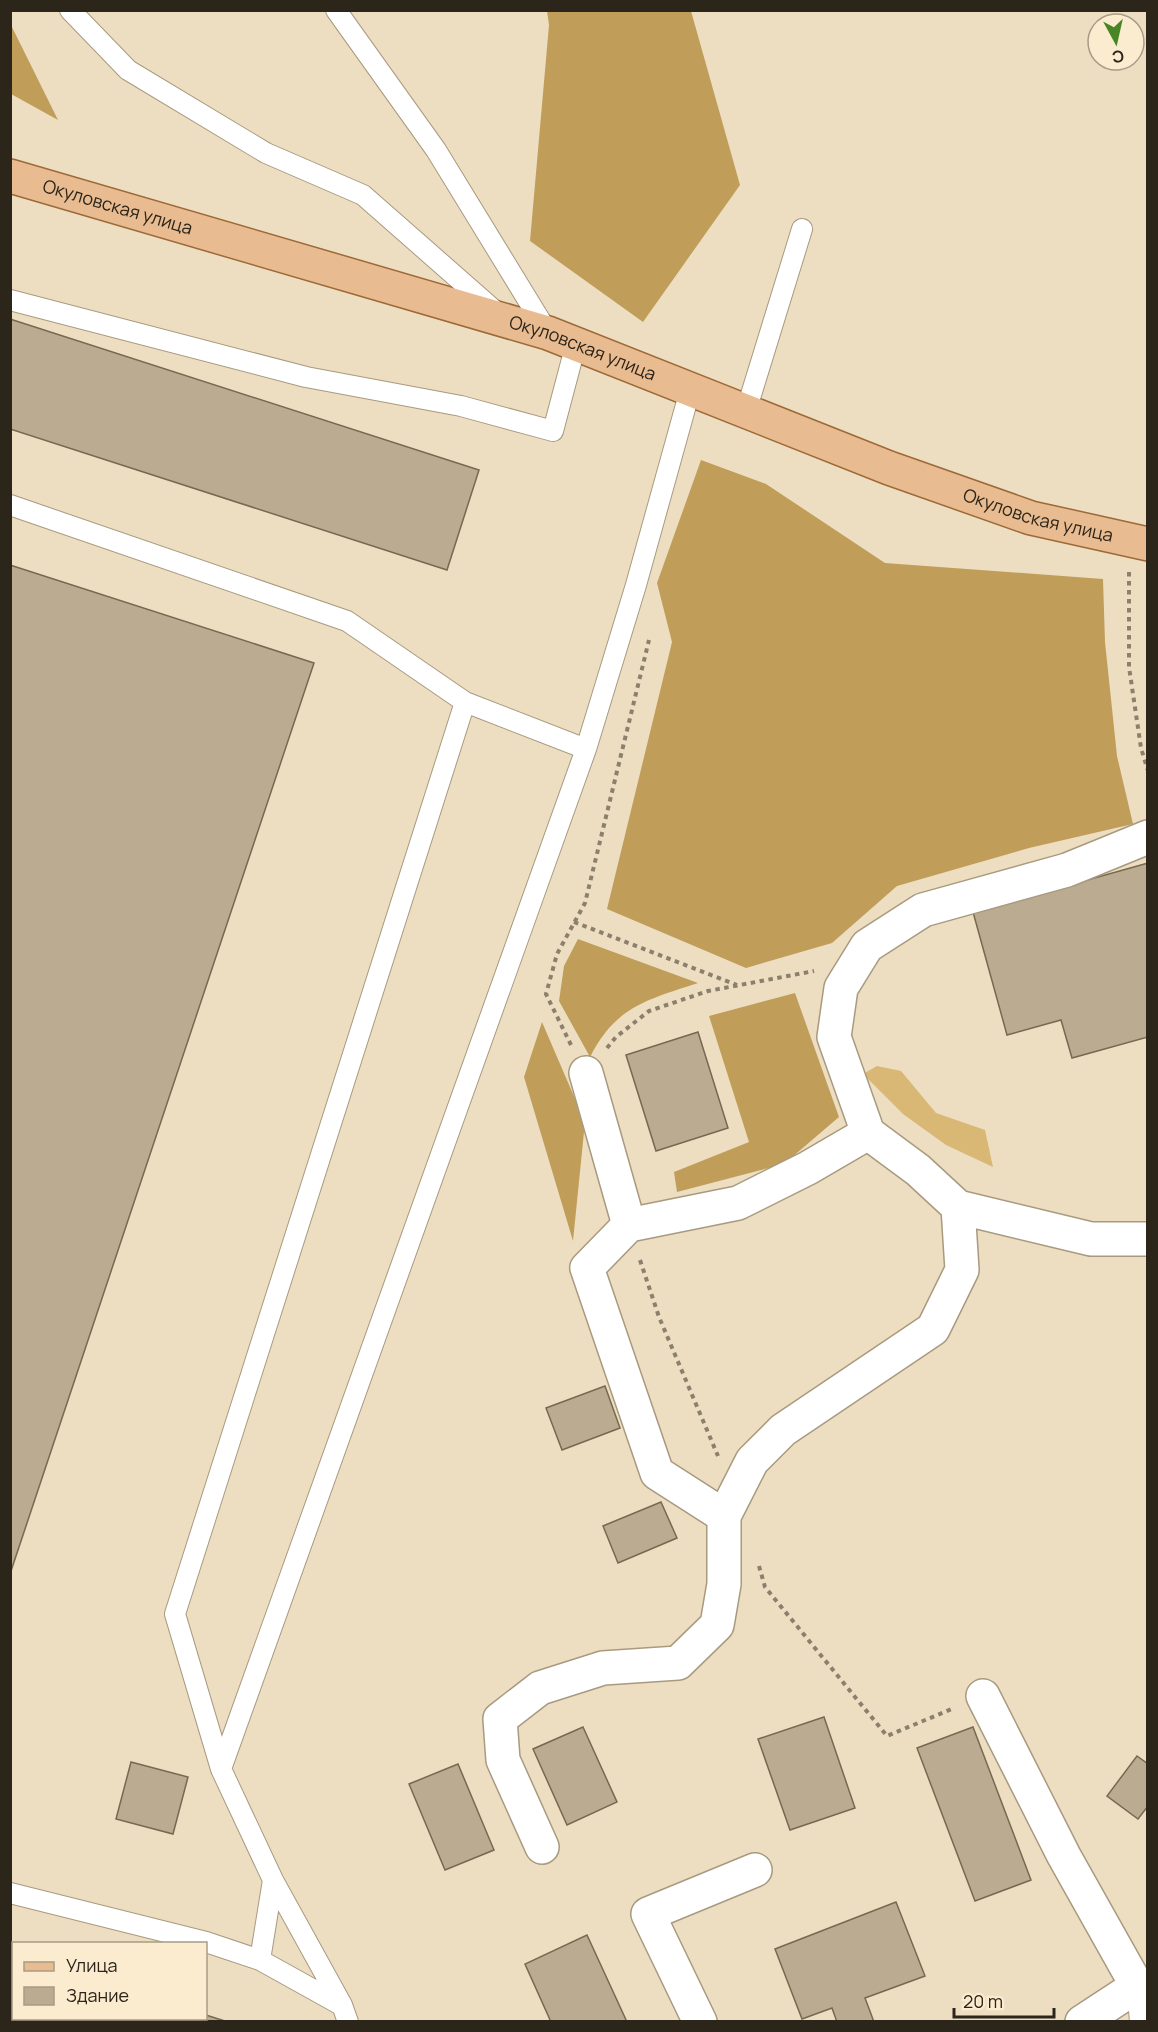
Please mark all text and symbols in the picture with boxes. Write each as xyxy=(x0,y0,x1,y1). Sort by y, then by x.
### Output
north arrow xyxy=(1086,12,1146,72)
text: С xyxy=(1111,45,1125,69)
street label: Окуловская улица xyxy=(40,173,196,240)
street label: Окуловская улица xyxy=(507,309,660,386)
street label: Окуловская улица xyxy=(960,482,1116,547)
legend xyxy=(12,1942,207,2020)
text: Улица xyxy=(66,1953,118,1977)
scale bar xyxy=(954,1981,1054,2019)
text: Здание xyxy=(66,1983,129,2007)
text: 20 m xyxy=(963,1989,1003,2013)

